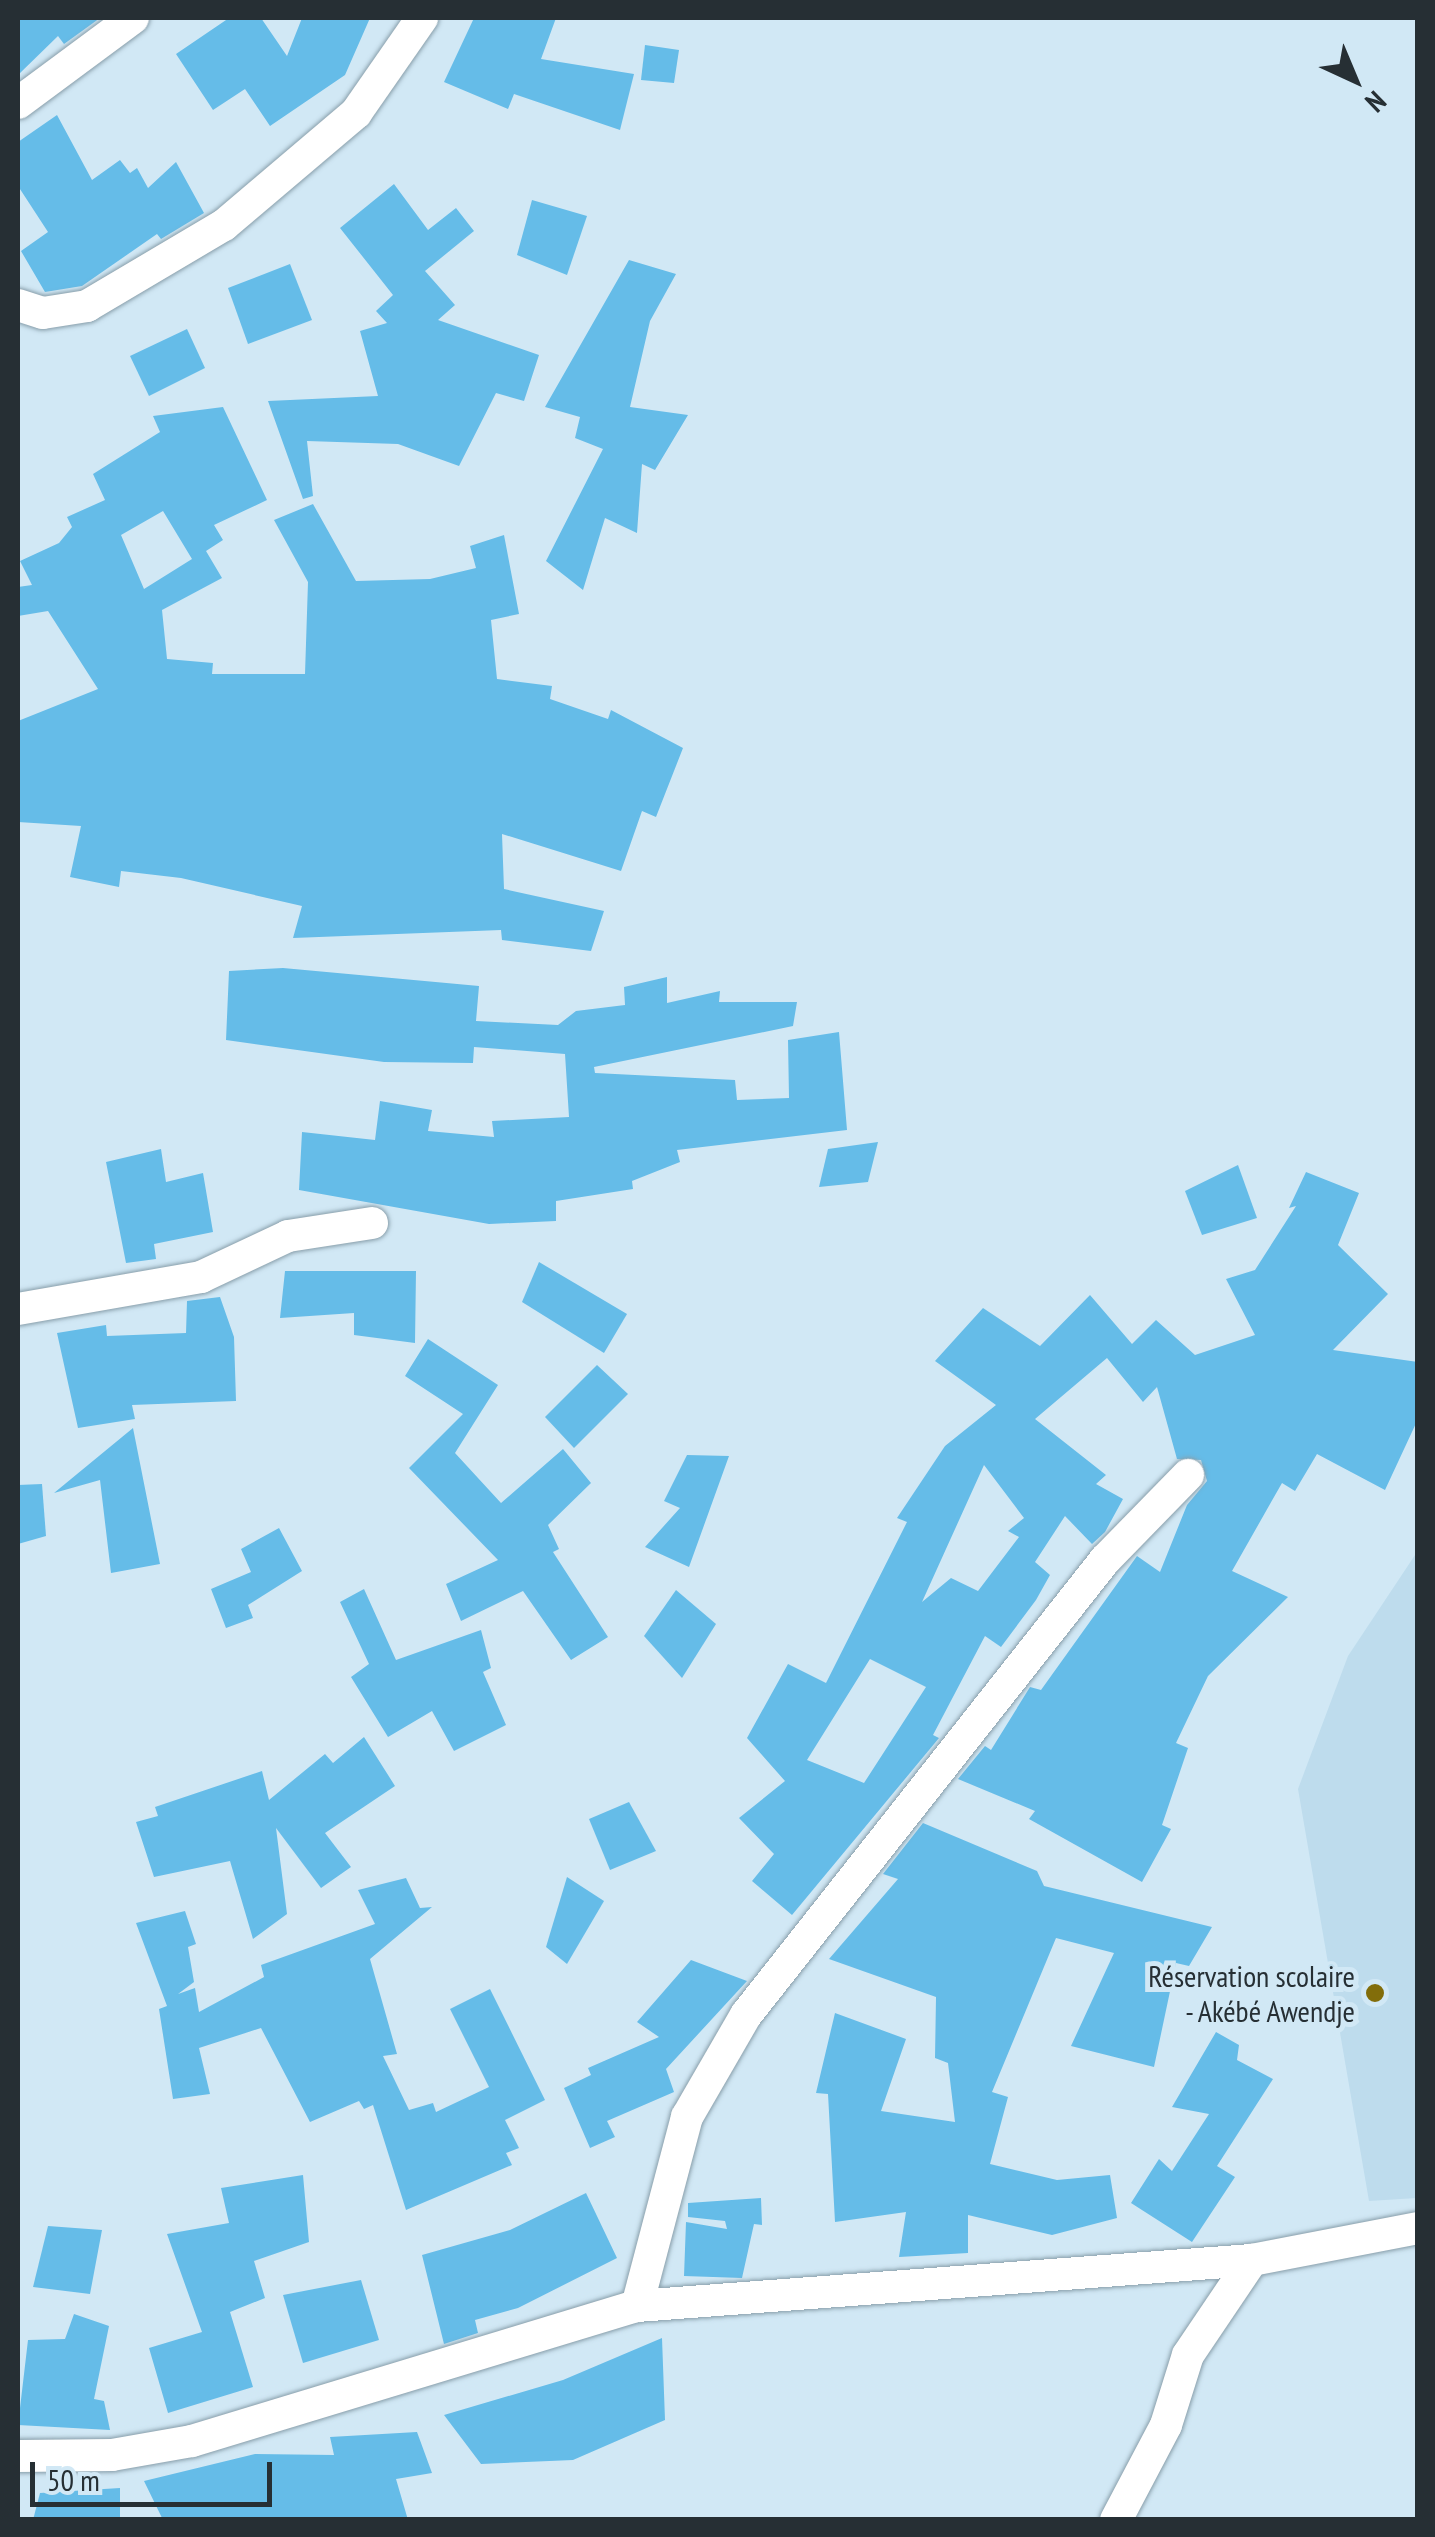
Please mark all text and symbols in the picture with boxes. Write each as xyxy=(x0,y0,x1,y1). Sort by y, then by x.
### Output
north arrow xyxy=(1305,30,1405,130)
text: N xyxy=(1358,83,1394,121)
place label: Réservation scolaire - Akébé Awendje xyxy=(1148,1958,1355,2028)
marker: Réservation scolaire - Akébé Awendje xyxy=(1364,1982,1386,2004)
scale bar xyxy=(35,2442,278,2504)
text: 50 m xyxy=(47,2460,100,2499)

